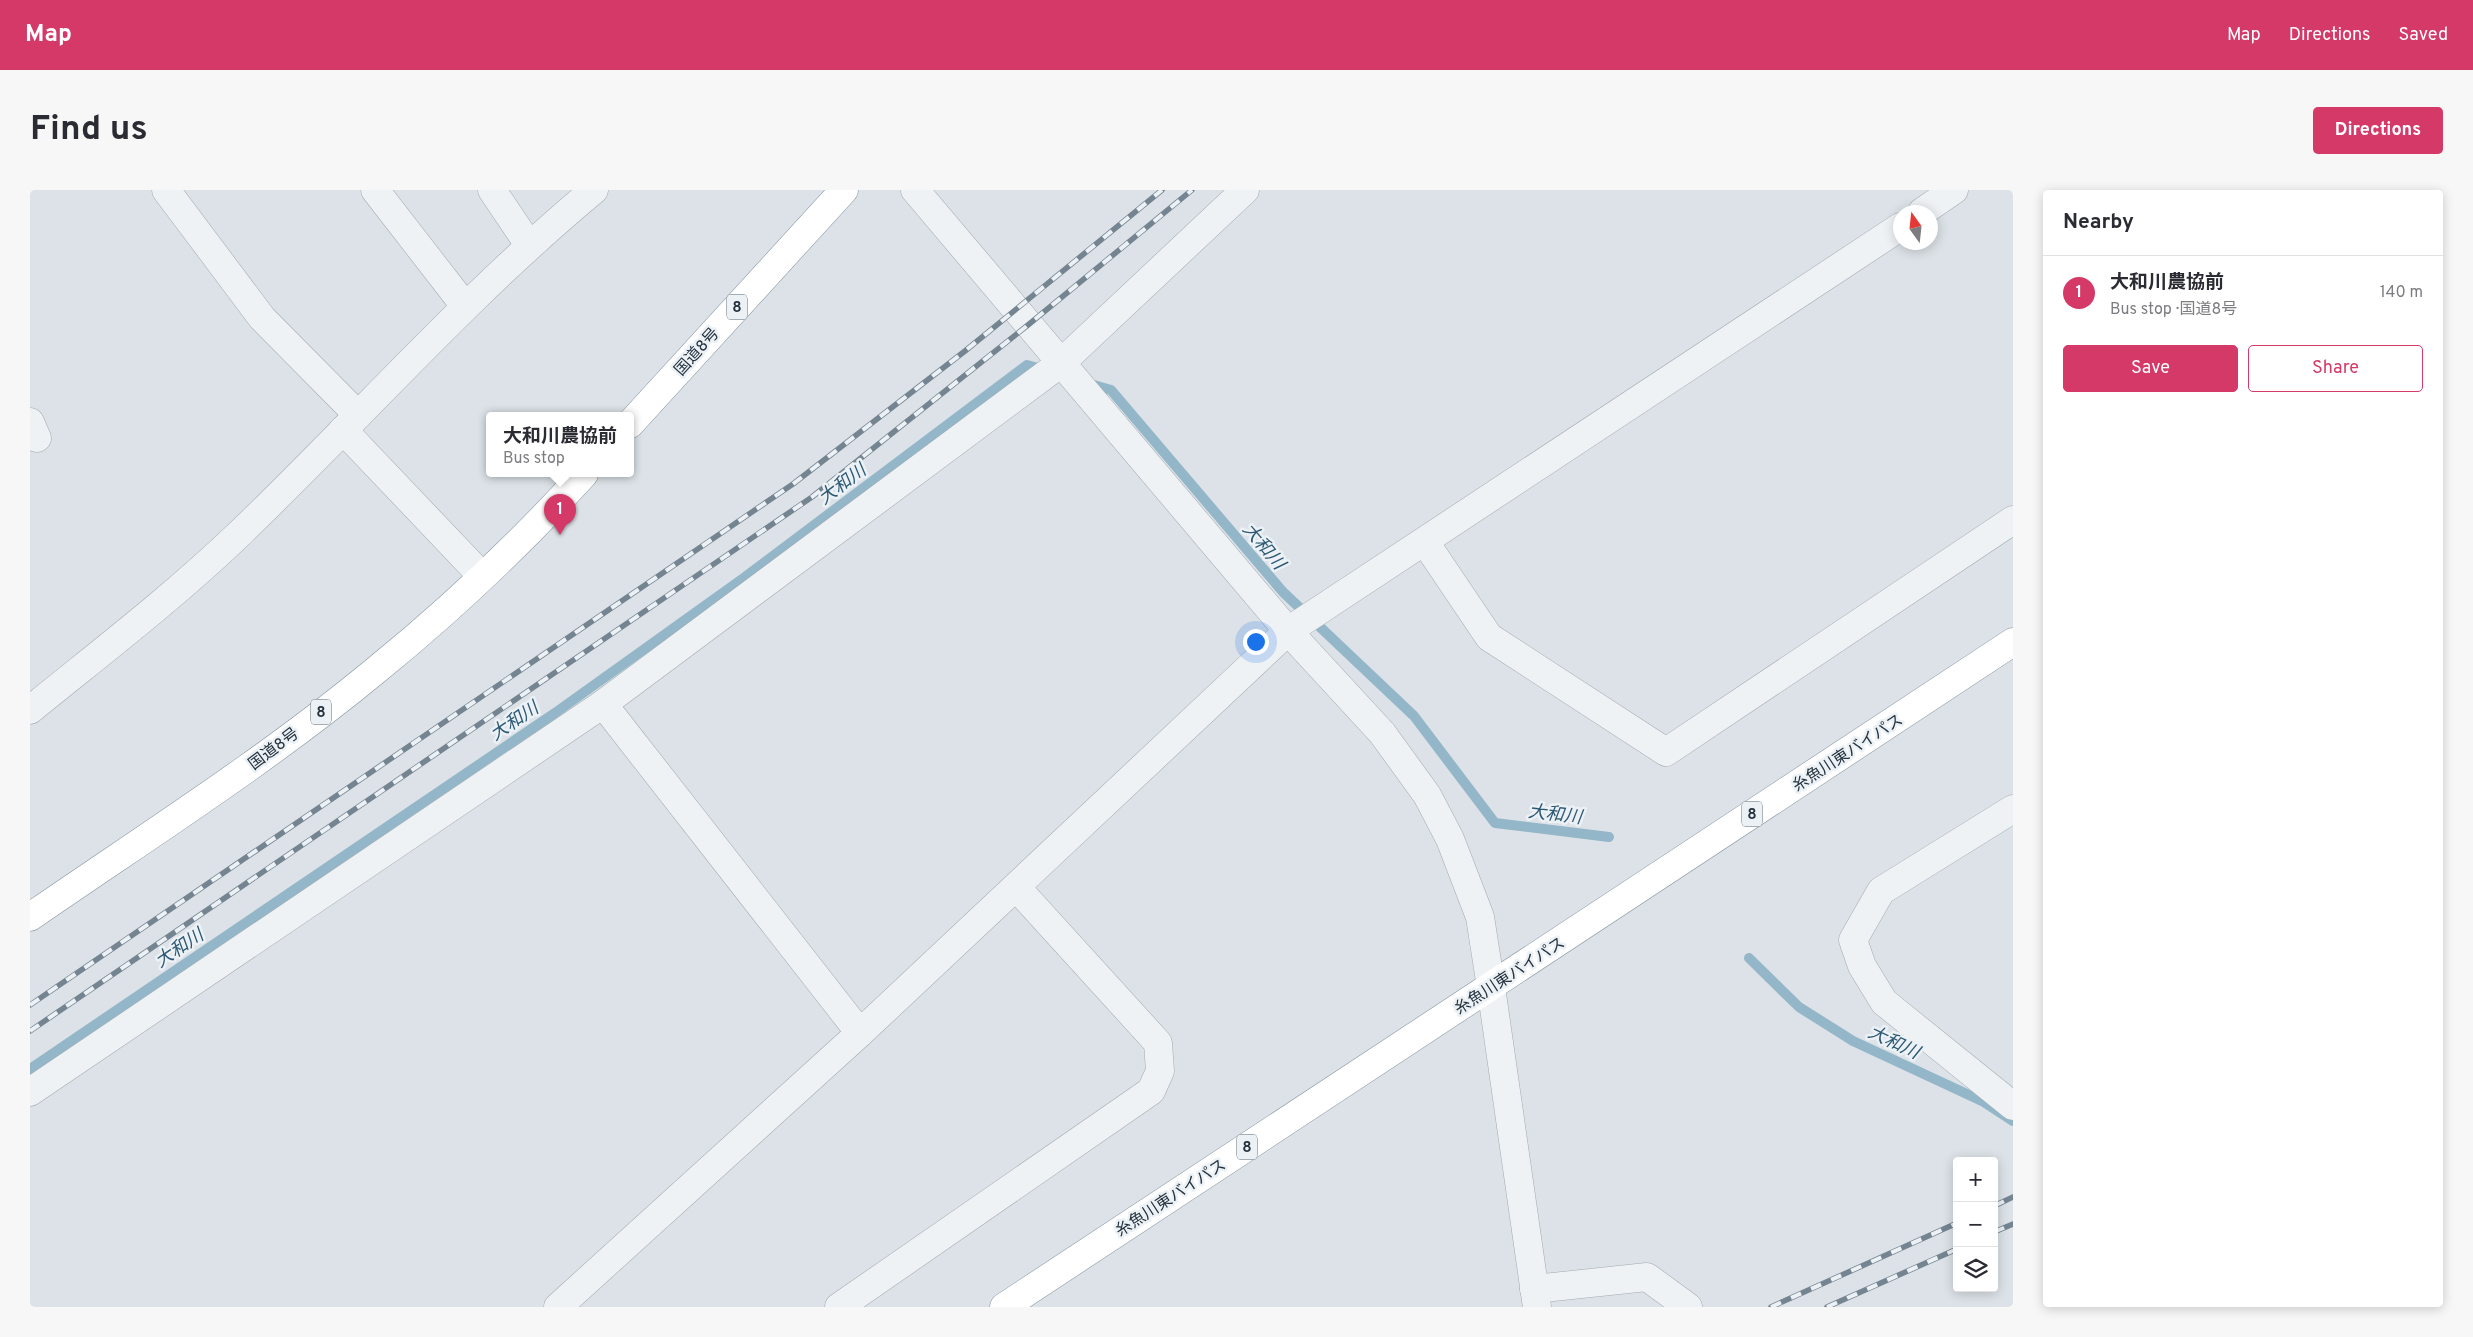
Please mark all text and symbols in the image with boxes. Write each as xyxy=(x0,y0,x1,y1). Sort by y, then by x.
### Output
text: Map xyxy=(25,20,72,50)
text: Map xyxy=(2227,24,2261,47)
text: Directions xyxy=(2289,24,2371,47)
text: Saved xyxy=(2399,24,2448,47)
button: Directions xyxy=(2313,107,2443,154)
text: Find us xyxy=(30,108,148,152)
north arrow xyxy=(1893,205,1938,250)
text: Nearby xyxy=(2063,209,2134,236)
text: 大和川農協前 xyxy=(2110,271,2224,295)
text: 1 xyxy=(2076,283,2082,303)
text: 140 m xyxy=(2380,283,2423,303)
road number: 8 xyxy=(727,294,747,320)
text: Bus stop · 国道8号 xyxy=(2110,300,2237,320)
street label: 国道8号 xyxy=(671,324,724,380)
button: Save xyxy=(2063,345,2238,392)
button: Share xyxy=(2248,345,2423,392)
popup xyxy=(486,412,634,477)
text: 大和川農協前 xyxy=(503,425,617,449)
text: Bus stop xyxy=(503,449,565,469)
water label: 大和川 xyxy=(814,459,873,511)
pin: 1 xyxy=(544,494,576,535)
water label: 大和川 xyxy=(1237,519,1290,577)
your location xyxy=(1243,629,1269,655)
water label: 大和川 xyxy=(486,696,545,747)
road number: 8 xyxy=(311,700,331,724)
street label: 糸魚川東バイパス xyxy=(1789,710,1907,797)
street label: 国道8号 xyxy=(245,724,303,775)
water label: 大和川 xyxy=(1527,801,1585,830)
road number: 8 xyxy=(1742,802,1762,826)
water label: 大和川 xyxy=(151,923,210,974)
street label: 糸魚川東バイパス xyxy=(1451,933,1569,1020)
water label: 大和川 xyxy=(1864,1022,1925,1066)
road number: 8 xyxy=(1237,1134,1257,1160)
street label: 糸魚川東バイパス xyxy=(1112,1155,1230,1242)
map controls xyxy=(1953,1157,1998,1292)
button: + xyxy=(1953,1157,1998,1202)
button: − xyxy=(1953,1202,1998,1247)
button: layers xyxy=(1953,1247,1998,1292)

